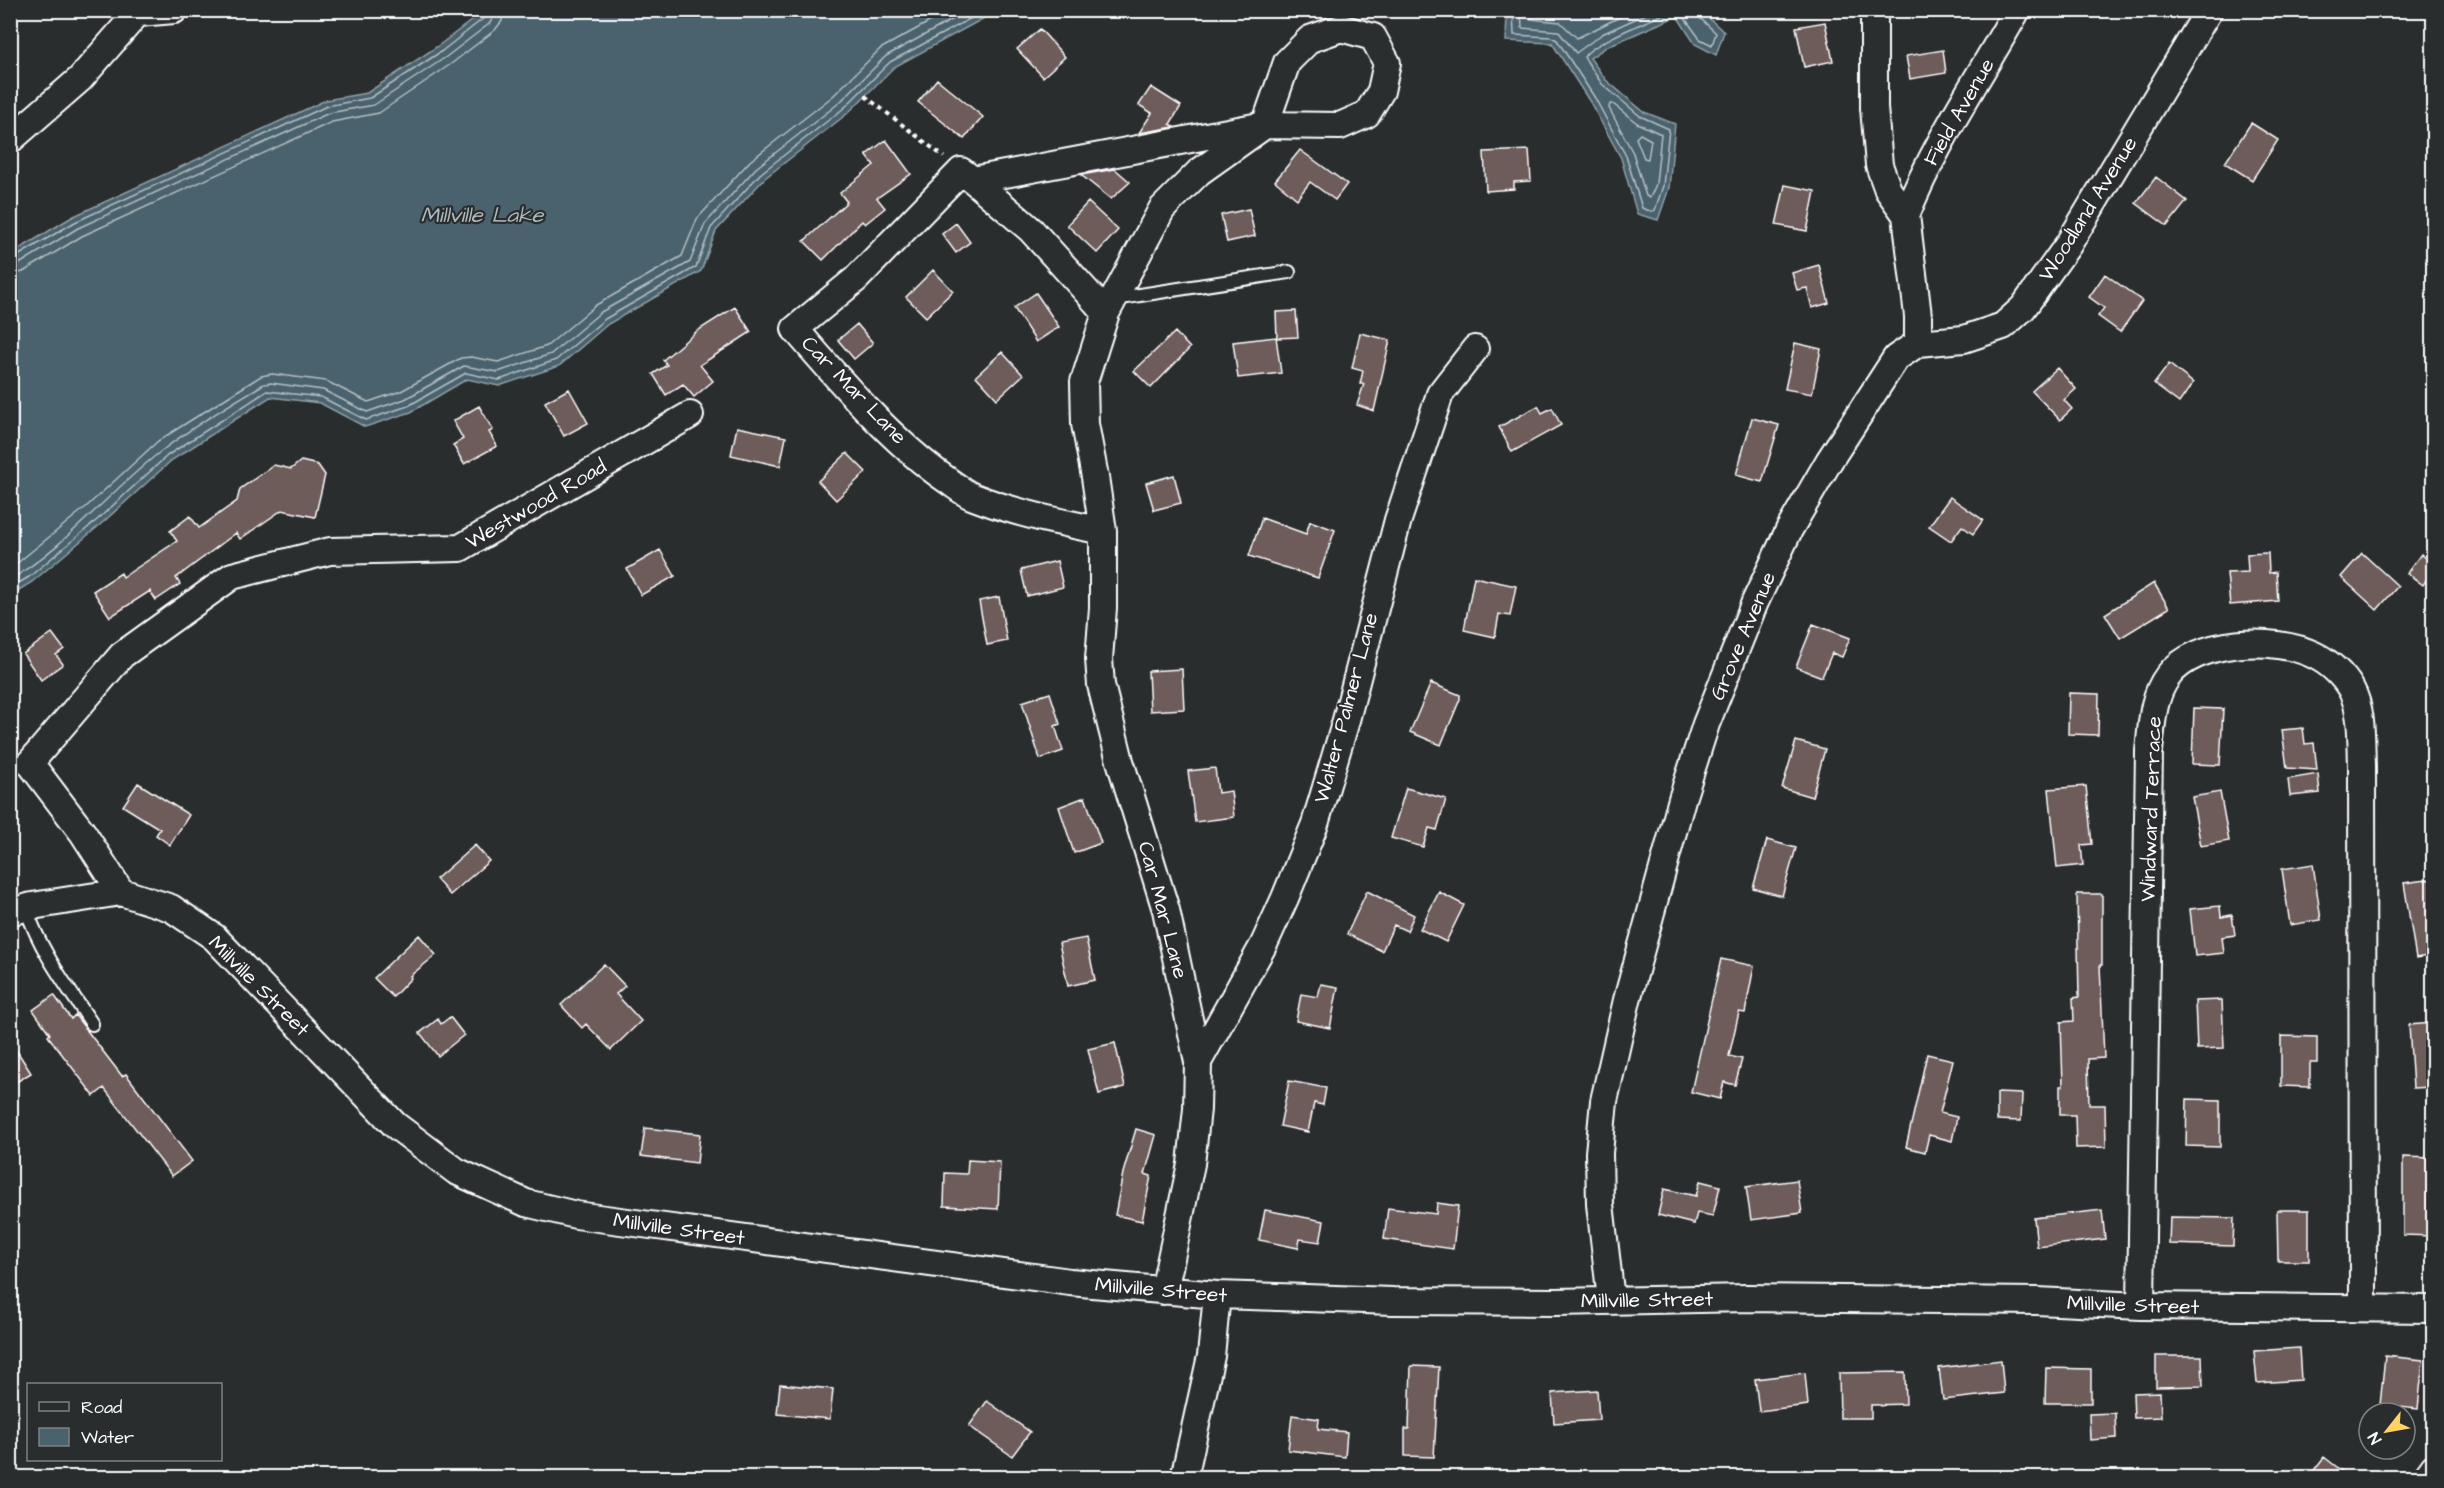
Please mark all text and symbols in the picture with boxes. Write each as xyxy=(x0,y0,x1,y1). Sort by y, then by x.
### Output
street label: Field Avenue xyxy=(1916,53,2002,171)
street label: Woodland Avenue xyxy=(2032,131,2144,287)
water label: Millville Lake xyxy=(421,200,544,231)
street label: Car Mar Lane xyxy=(795,329,913,451)
street label: Westwood Road xyxy=(460,452,612,556)
street label: Grove Avenue xyxy=(1703,567,1783,705)
street label: Walter Palmer Lane xyxy=(1307,610,1385,806)
street label: Windward Terrace xyxy=(2133,716,2169,902)
street label: Car Mar Lane xyxy=(1131,838,1195,982)
street label: Millville Street xyxy=(202,929,316,1043)
street label: Millville Street xyxy=(611,1205,747,1253)
street label: Millville Street xyxy=(1094,1270,1229,1310)
street label: Millville Street xyxy=(1581,1284,1714,1316)
street label: Millville Street xyxy=(2066,1288,2200,1322)
legend xyxy=(27,1383,222,1461)
text: Road xyxy=(81,1395,122,1420)
north arrow xyxy=(2357,1401,2417,1461)
text: Water xyxy=(81,1425,134,1450)
text: N xyxy=(2363,1428,2387,1448)

